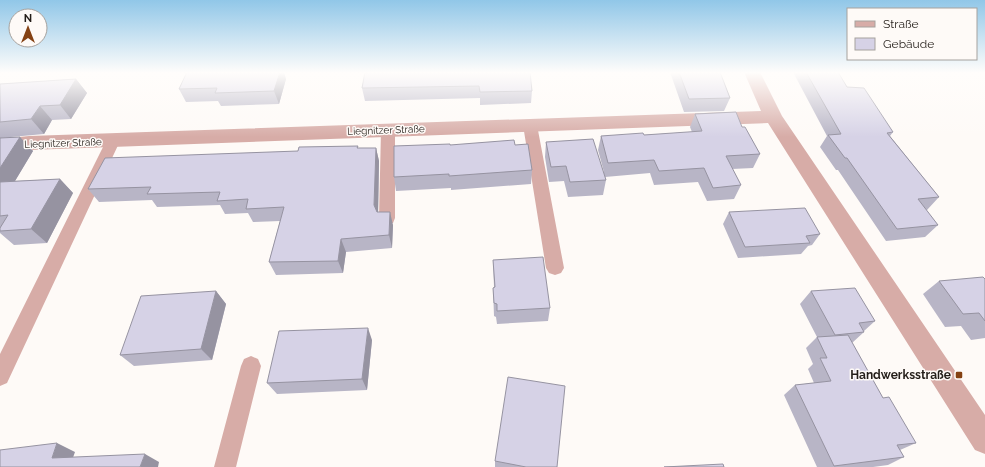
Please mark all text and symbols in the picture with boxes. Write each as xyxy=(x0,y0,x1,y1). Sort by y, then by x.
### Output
north arrow xyxy=(8,8,48,48)
legend xyxy=(847,8,977,60)
text: N xyxy=(24,12,32,25)
text: Straße xyxy=(883,17,919,31)
text: Gebäude xyxy=(883,37,934,51)
street label: Liegnitzer Straße xyxy=(347,123,425,137)
street label: Liegnitzer Straße xyxy=(24,136,102,150)
place label: Handwerksstraße xyxy=(850,368,951,382)
marker: Handwerksstraße xyxy=(954,370,964,380)

